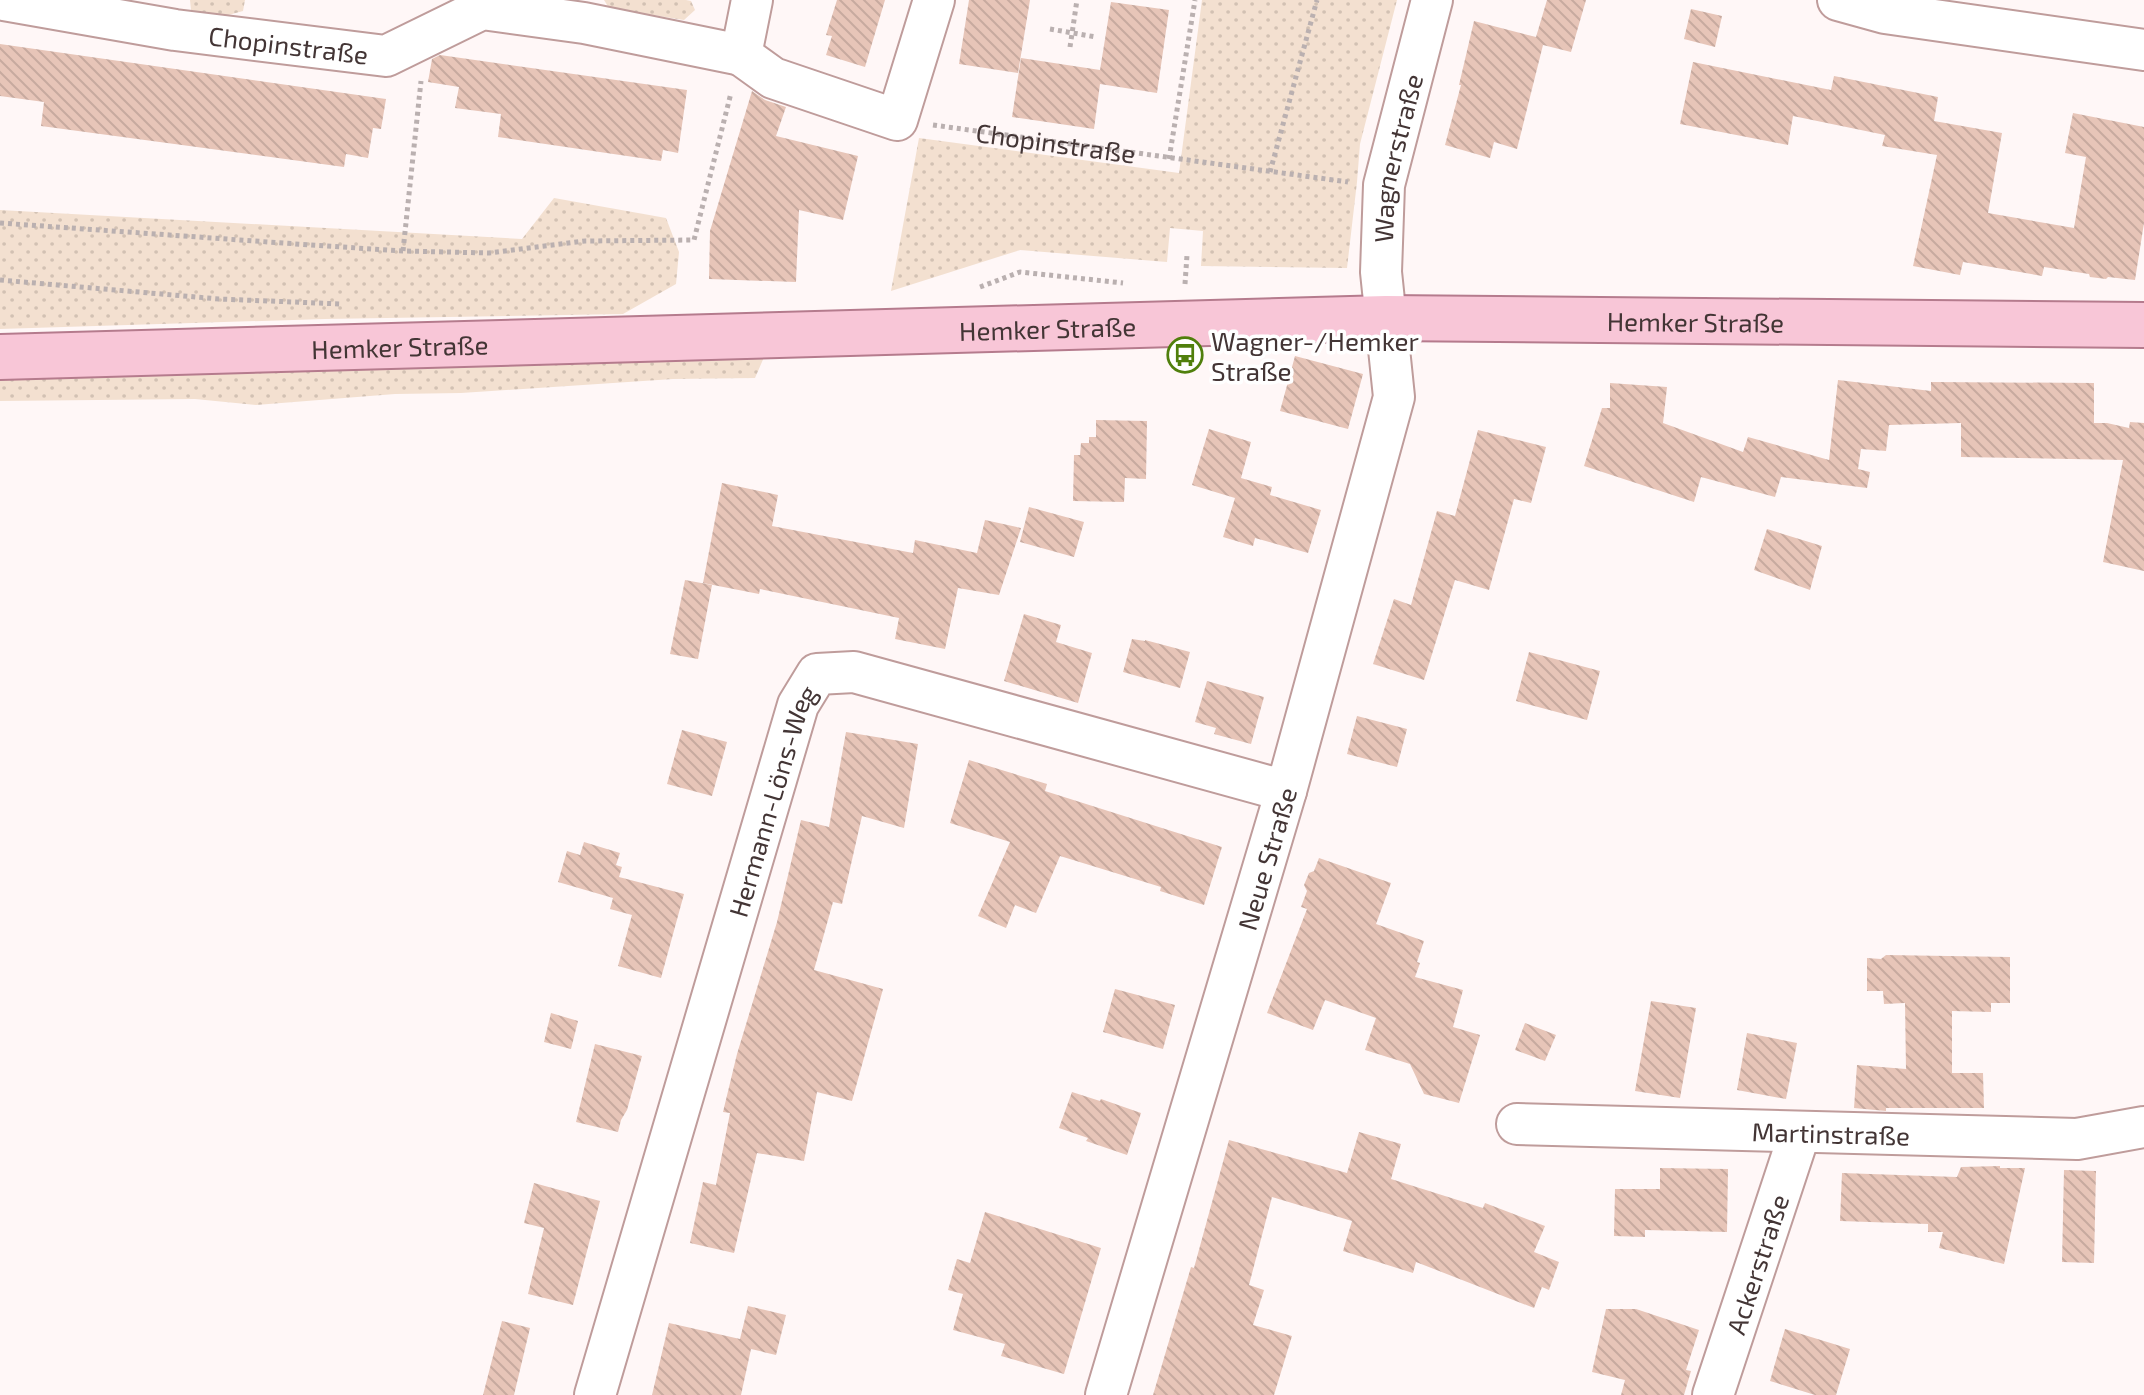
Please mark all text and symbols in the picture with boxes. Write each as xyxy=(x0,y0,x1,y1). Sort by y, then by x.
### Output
street label: Chopinstraße xyxy=(207,19,370,69)
street label: Wagnerstraße xyxy=(1367,70,1428,243)
street label: Chopinstraße xyxy=(974,116,1138,168)
street label: Hemker Straße xyxy=(1607,305,1784,337)
street label: Hemker Straße xyxy=(959,310,1137,346)
place label: Wagner-/Hemker Straße xyxy=(1211,325,1419,386)
street label: Hemker Straße xyxy=(311,328,489,364)
bus stop icon: Wagner-/Hemker Straße xyxy=(1166,336,1204,374)
street label: Hermann-Löns-Weg xyxy=(721,679,822,920)
street label: Neue Straße xyxy=(1230,783,1302,933)
street label: Martinstraße xyxy=(1751,1115,1910,1150)
street label: Ackerstraße xyxy=(1719,1190,1794,1338)

